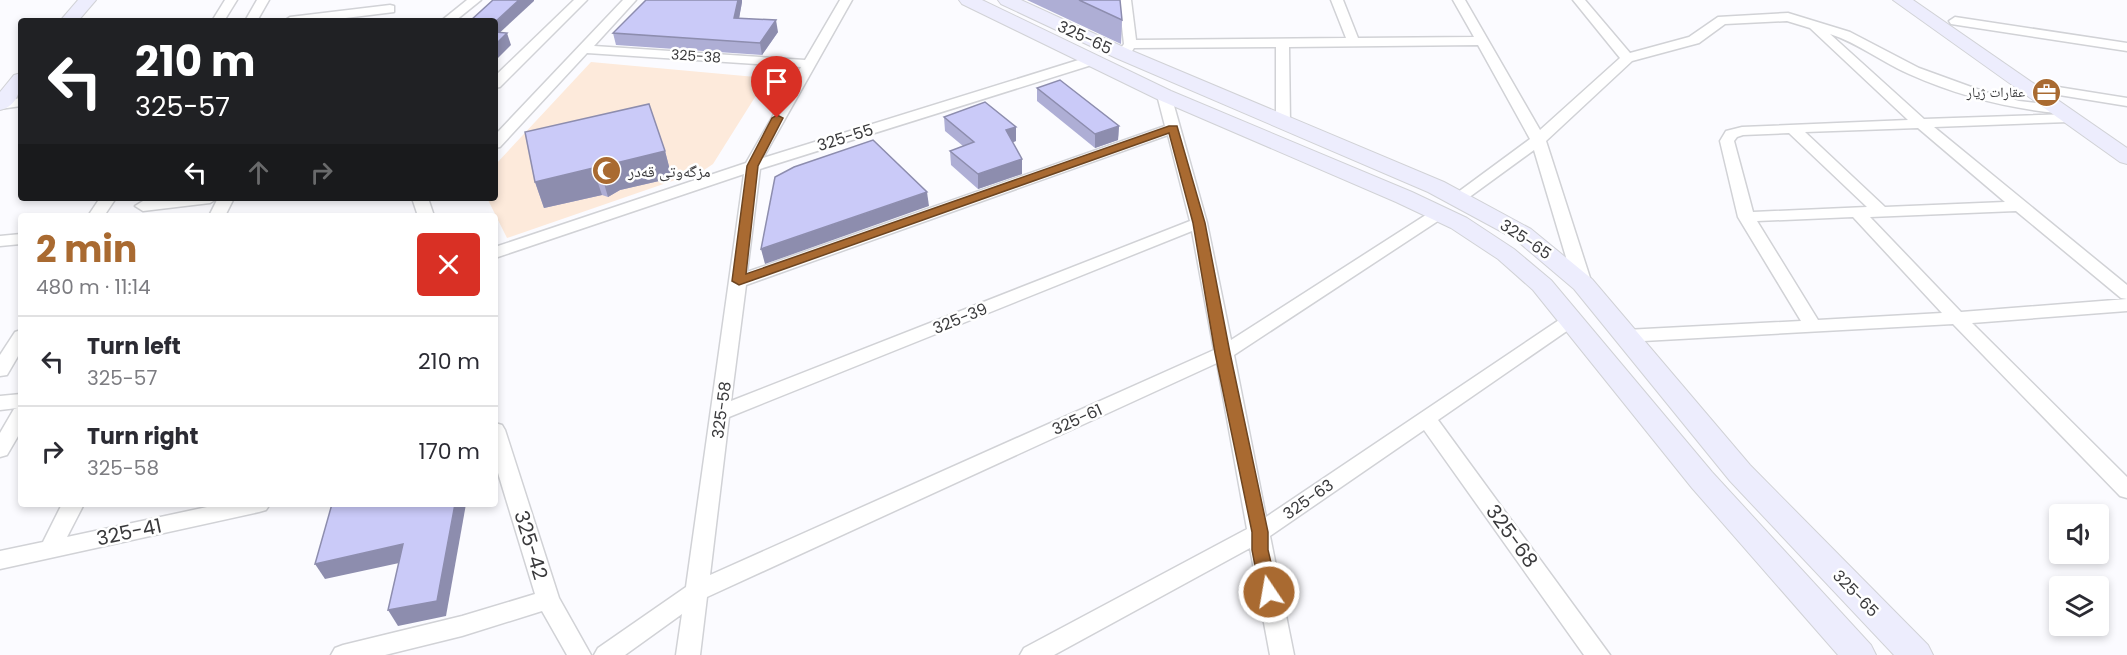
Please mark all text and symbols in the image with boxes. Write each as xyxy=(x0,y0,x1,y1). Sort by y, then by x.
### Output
street label: 325-65 xyxy=(1054,15,1116,60)
text: 210 m xyxy=(135,32,256,91)
icon: left xyxy=(36,42,114,120)
street label: 325-38 xyxy=(670,44,722,68)
pin xyxy=(751,56,802,118)
icon: arrive xyxy=(760,65,793,98)
office icon: عقارات ژیار xyxy=(2030,76,2062,108)
place label: عقارات ژیار xyxy=(1966,82,2025,102)
text: 325-57 xyxy=(135,88,230,125)
street label: 325-55 xyxy=(814,118,876,157)
mosque icon: مزگەوتی قەدر xyxy=(591,155,623,187)
icon: left xyxy=(179,156,212,189)
icon: ahead xyxy=(242,156,275,189)
icon: right xyxy=(305,156,338,189)
place label: مزگەوتی قەدر xyxy=(627,160,711,183)
street label: 325-65 xyxy=(1495,214,1556,265)
text: 2 min xyxy=(36,224,137,275)
button: close xyxy=(417,233,480,296)
text: 480 m · 11:14 xyxy=(36,273,151,301)
street label: 325-39 xyxy=(929,297,991,340)
text: Turn left xyxy=(87,331,181,362)
icon: left xyxy=(36,345,69,378)
text: 210 m xyxy=(418,346,480,377)
text: 325-57 xyxy=(87,364,157,392)
street label: 325-58 xyxy=(706,380,737,440)
street label: 325-61 xyxy=(1048,398,1106,441)
text: Turn right xyxy=(87,421,198,452)
icon: right xyxy=(36,435,69,468)
text: 170 m xyxy=(419,436,480,467)
text: 325-58 xyxy=(87,454,159,482)
street label: 325-63 xyxy=(1278,474,1338,525)
street label: 325-68 xyxy=(1479,499,1545,573)
map controls xyxy=(2049,504,2109,636)
button: sound xyxy=(2049,504,2109,564)
street label: 325-42 xyxy=(507,507,555,583)
street label: 325-41 xyxy=(94,511,164,553)
position arrow xyxy=(1237,560,1301,624)
street label: 325-65 xyxy=(1827,565,1884,622)
button: layers xyxy=(2049,576,2109,636)

